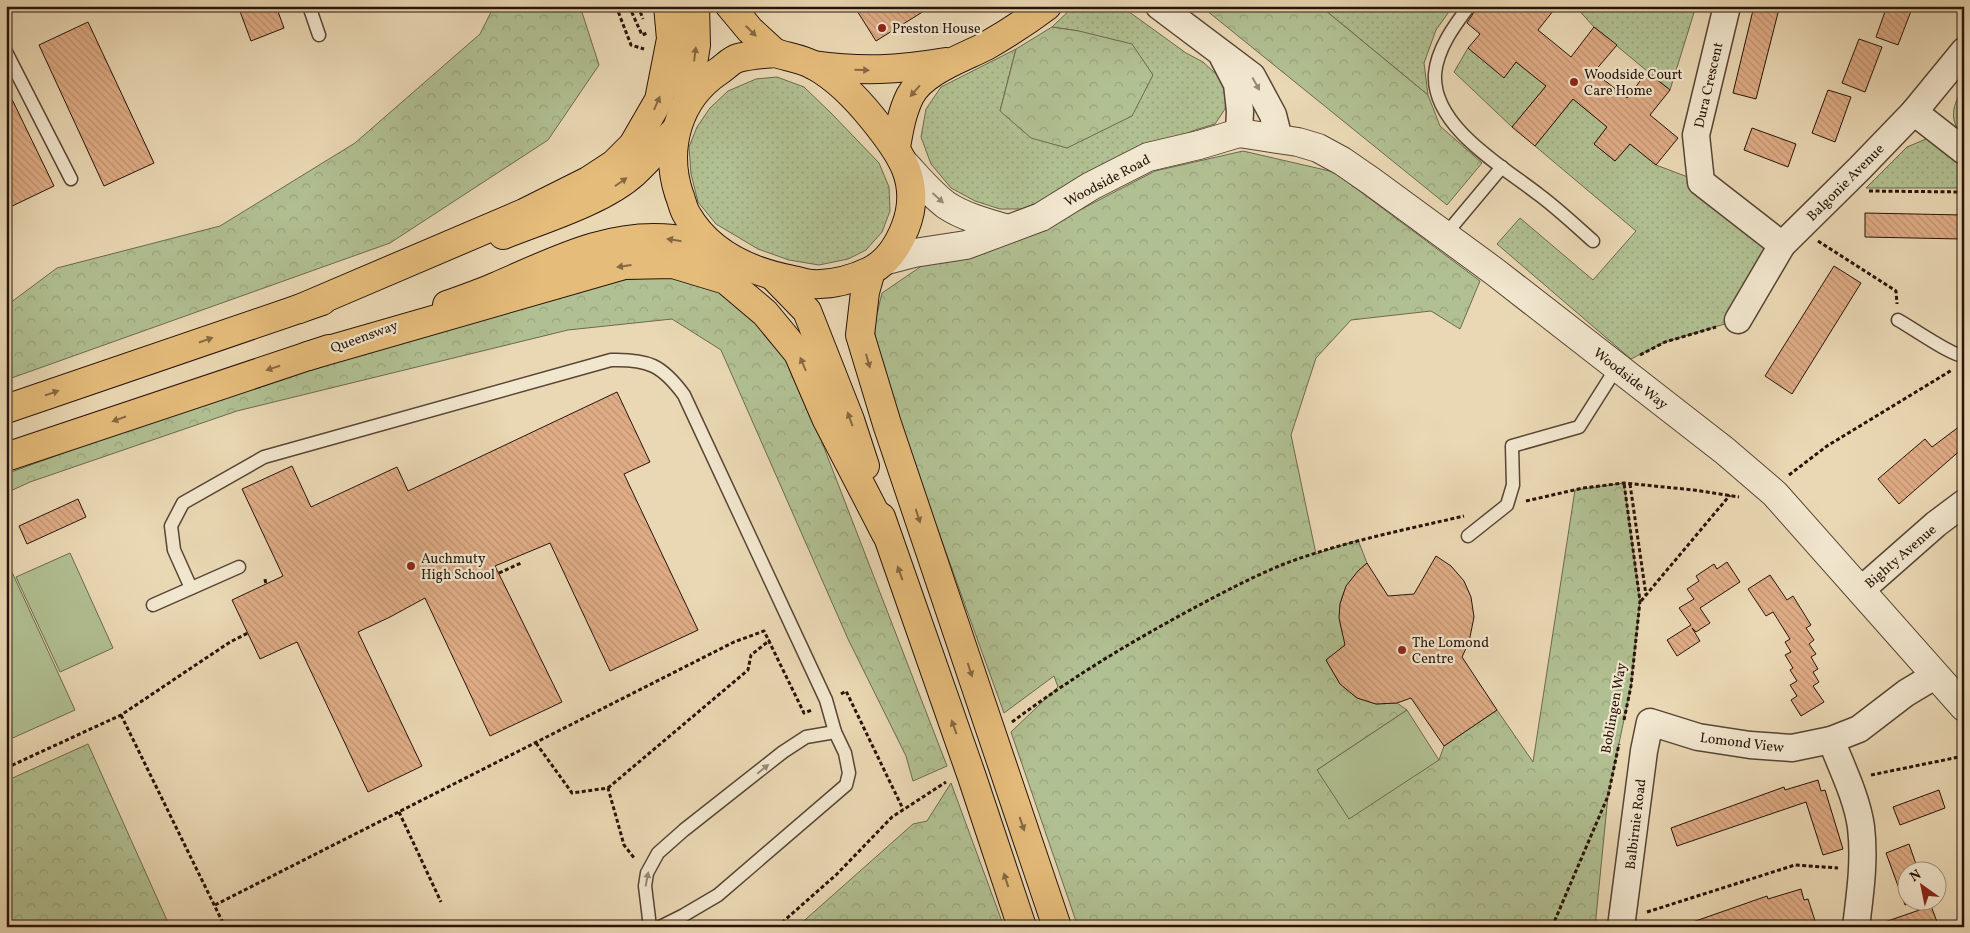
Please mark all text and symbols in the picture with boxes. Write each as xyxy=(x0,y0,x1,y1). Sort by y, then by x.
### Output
place label: Preston House xyxy=(892,20,981,39)
marker: Preston House xyxy=(876,22,888,34)
one-way arrow xyxy=(745,24,757,36)
street label: Dura Crescent xyxy=(1690,40,1729,130)
one-way arrow xyxy=(691,46,699,62)
one-way arrow xyxy=(854,66,870,74)
place label: Woodside Court Care Home xyxy=(1584,66,1683,101)
one-way arrow xyxy=(1252,76,1260,91)
marker: Woodside Court Care Home xyxy=(1568,76,1580,88)
one-way arrow xyxy=(909,84,921,96)
one-way arrow xyxy=(652,95,661,110)
street label: Balgonie Avenue xyxy=(1803,140,1889,226)
street label: Woodside Road xyxy=(1061,151,1154,212)
one-way arrow xyxy=(614,177,628,187)
one-way arrow xyxy=(931,192,944,203)
one-way arrow xyxy=(666,236,682,244)
one-way arrow xyxy=(616,263,632,271)
street label: Queensway xyxy=(328,316,401,358)
one-way arrow xyxy=(199,336,214,344)
street label: Woodside Way xyxy=(1589,344,1672,415)
one-way arrow xyxy=(865,354,873,369)
one-way arrow xyxy=(799,357,807,371)
one-way arrow xyxy=(265,365,280,372)
one-way arrow xyxy=(45,389,60,396)
one-way arrow xyxy=(846,411,854,426)
one-way arrow xyxy=(111,416,126,423)
one-way arrow xyxy=(914,509,922,524)
street label: Bighty Avenue xyxy=(1861,521,1941,594)
place label: Auchmuty High School xyxy=(421,550,495,585)
marker: Auchmuty High School xyxy=(405,560,417,572)
one-way arrow xyxy=(896,566,903,581)
place label: The Lomond Centre xyxy=(1412,634,1489,669)
marker: The Lomond Centre xyxy=(1396,644,1408,656)
street label: Boblingen Way xyxy=(1597,661,1632,755)
one-way arrow xyxy=(966,663,974,678)
one-way arrow xyxy=(950,719,957,734)
street label: Lomond View xyxy=(1699,729,1785,758)
one-way arrow xyxy=(756,763,769,774)
street label: Balbirnie Road xyxy=(1621,778,1651,871)
one-way arrow xyxy=(1018,817,1026,832)
north arrow xyxy=(1898,860,1948,910)
text: N xyxy=(1906,866,1925,887)
one-way arrow xyxy=(643,870,651,886)
one-way arrow xyxy=(1002,873,1010,888)

